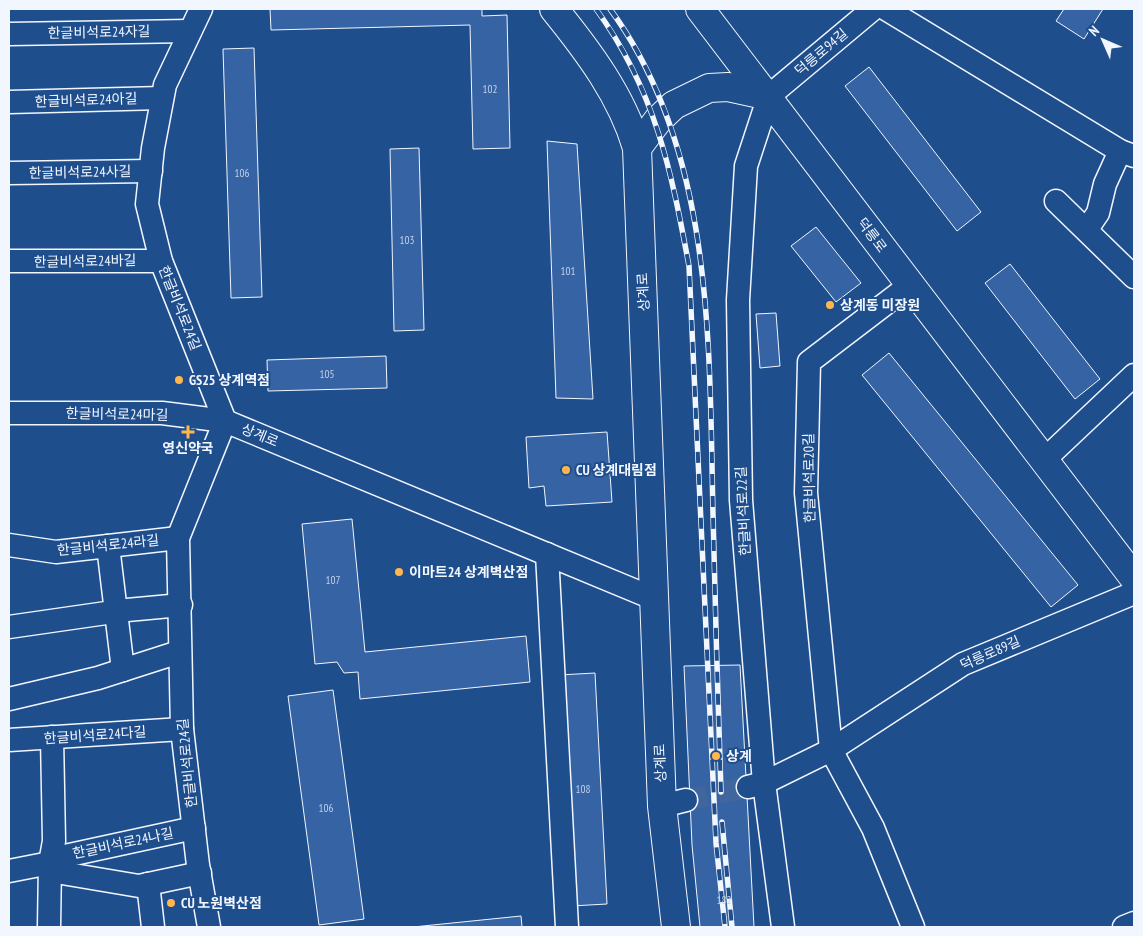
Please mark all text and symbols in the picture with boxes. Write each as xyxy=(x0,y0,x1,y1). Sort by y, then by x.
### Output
north arrow xyxy=(1078,15,1128,65)
street label: 한글비석로24자길 xyxy=(47,22,151,42)
text: N xyxy=(1085,22,1103,40)
street label: 덕릉로94길 xyxy=(791,24,851,80)
house number: 102 xyxy=(483,82,497,96)
street label: 한글비석로24아길 xyxy=(34,89,138,111)
street label: 한글비석로24사길 xyxy=(28,162,132,182)
house number: 106 xyxy=(235,166,249,180)
street label: 덕릉로 xyxy=(853,214,891,256)
house number: 103 xyxy=(400,233,414,247)
street label: 한글비석로24바길 xyxy=(33,251,137,271)
street label: 한글비석로24길 xyxy=(155,263,205,353)
house number: 101 xyxy=(561,264,575,278)
street label: 상계로 xyxy=(633,272,653,312)
place label: 상계동 미장원 xyxy=(840,296,920,314)
marker: 상계동 미장원 xyxy=(824,299,836,311)
house number: 105 xyxy=(320,367,334,381)
place label: GS25 상계역점 xyxy=(189,371,270,389)
marker: GS25 상계역점 xyxy=(173,374,185,386)
street label: 한글비석로24마길 xyxy=(65,404,169,424)
street label: 상계로 xyxy=(239,419,281,451)
marker: 영신약국 xyxy=(182,426,194,438)
street label: 한글비석로20길 xyxy=(799,433,819,523)
place label: 영신약국 xyxy=(162,439,214,457)
place label: CU 상계대림점 xyxy=(576,461,657,479)
marker: CU 상계대림점 xyxy=(560,464,572,476)
street label: 한글비석로22길 xyxy=(732,466,754,556)
street label: 한글비석로24라길 xyxy=(56,531,160,559)
place label: 이마트24 상계벽산점 xyxy=(409,563,528,581)
marker: 이마트24 상계벽산점 xyxy=(393,566,405,578)
house number: 107 xyxy=(326,573,340,587)
street label: 덕릉로89길 xyxy=(957,632,1023,674)
street label: 한글비석로24길 xyxy=(173,717,201,809)
street label: 한글비석로24다길 xyxy=(43,722,147,748)
street label: 상계로 xyxy=(650,743,670,783)
place label: 상계 xyxy=(726,747,752,765)
marker: 상계 xyxy=(710,750,722,762)
house number: 108 xyxy=(576,782,590,796)
house number: 106 xyxy=(319,801,333,815)
street label: 한글비석로24나길 xyxy=(71,824,175,862)
house number: 182 xyxy=(717,893,731,907)
place label: CU 노원벽산점 xyxy=(181,894,262,912)
marker: CU 노원벽산점 xyxy=(165,897,177,909)

